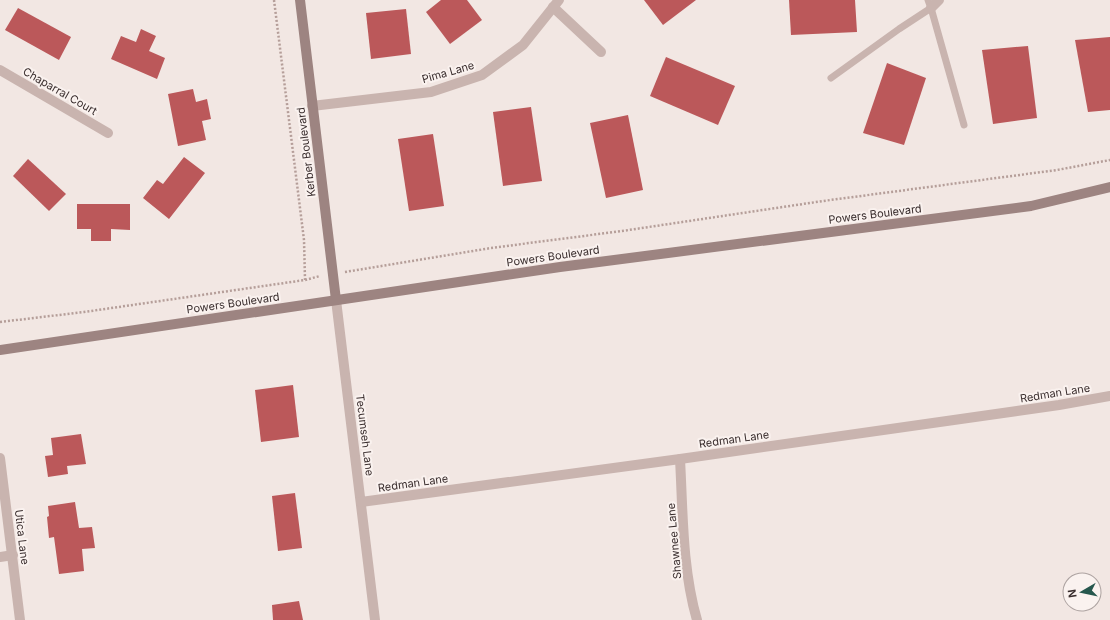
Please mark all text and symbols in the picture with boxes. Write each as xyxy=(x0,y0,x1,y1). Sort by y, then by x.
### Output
street label: Pima Lane xyxy=(420,58,476,86)
street label: Chaparral Court xyxy=(20,64,100,118)
street label: Kerber Boulevard xyxy=(294,106,318,198)
street label: Powers Boulevard xyxy=(828,201,922,227)
street label: Powers Boulevard xyxy=(506,243,600,269)
street label: Powers Boulevard xyxy=(186,290,280,316)
street label: Redman Lane xyxy=(1019,381,1091,405)
street label: Tecumseh Lane xyxy=(353,393,377,477)
street label: Redman Lane xyxy=(698,427,770,451)
street label: Redman Lane xyxy=(377,471,449,495)
street label: Shawnee Lane xyxy=(664,502,684,580)
street label: Utica Lane xyxy=(12,509,32,565)
north arrow xyxy=(1062,572,1102,612)
text: N xyxy=(1065,588,1080,599)

